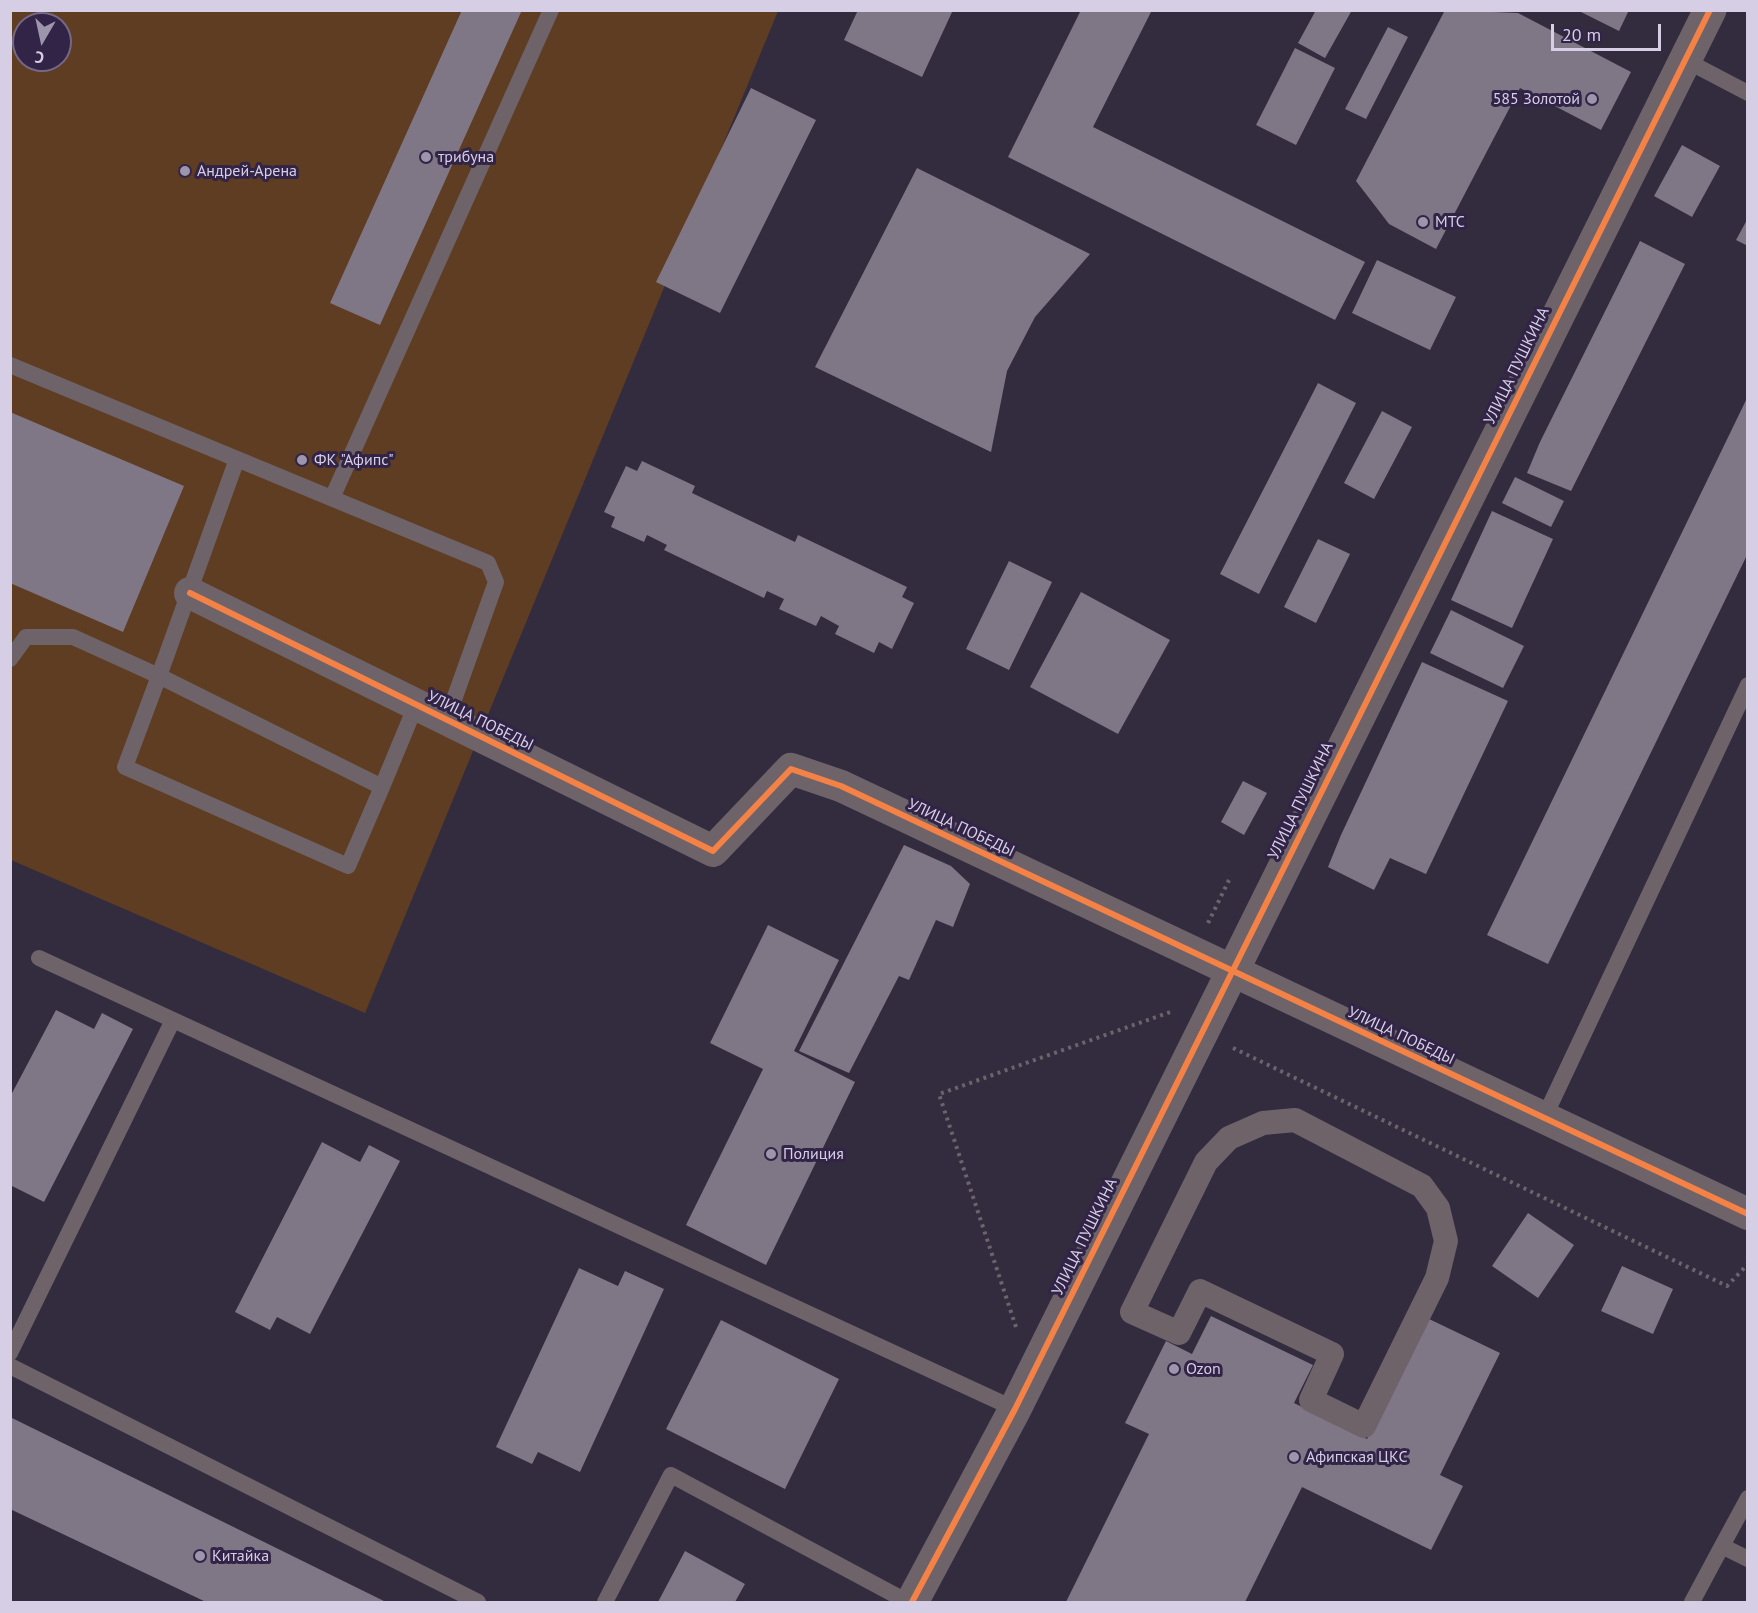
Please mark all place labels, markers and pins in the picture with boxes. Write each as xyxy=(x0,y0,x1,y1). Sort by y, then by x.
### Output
place label: 585 Золотой xyxy=(1493,89,1580,109)
marker: 585 Золотой xyxy=(1585,92,1599,106)
place label: трибуна xyxy=(438,147,494,167)
marker: трибуна xyxy=(419,150,433,164)
place label: Андрей-Арена xyxy=(197,161,297,181)
marker: Андрей-Арена xyxy=(178,164,192,178)
place label: МТС xyxy=(1435,212,1465,232)
marker: МТС xyxy=(1416,215,1430,229)
place label: ФК "Афипс" xyxy=(314,450,394,470)
marker: ФК "Афипс" xyxy=(295,453,309,467)
place label: Полиция xyxy=(783,1144,844,1164)
marker: Полиция xyxy=(764,1147,778,1161)
place label: Ozon xyxy=(1186,1359,1221,1379)
marker: Ozon xyxy=(1167,1362,1181,1376)
place label: Афипская ЦКС xyxy=(1306,1447,1408,1467)
marker: Афипская ЦКС xyxy=(1287,1450,1301,1464)
place label: Китайка xyxy=(212,1546,269,1566)
marker: Китайка xyxy=(193,1549,207,1563)

